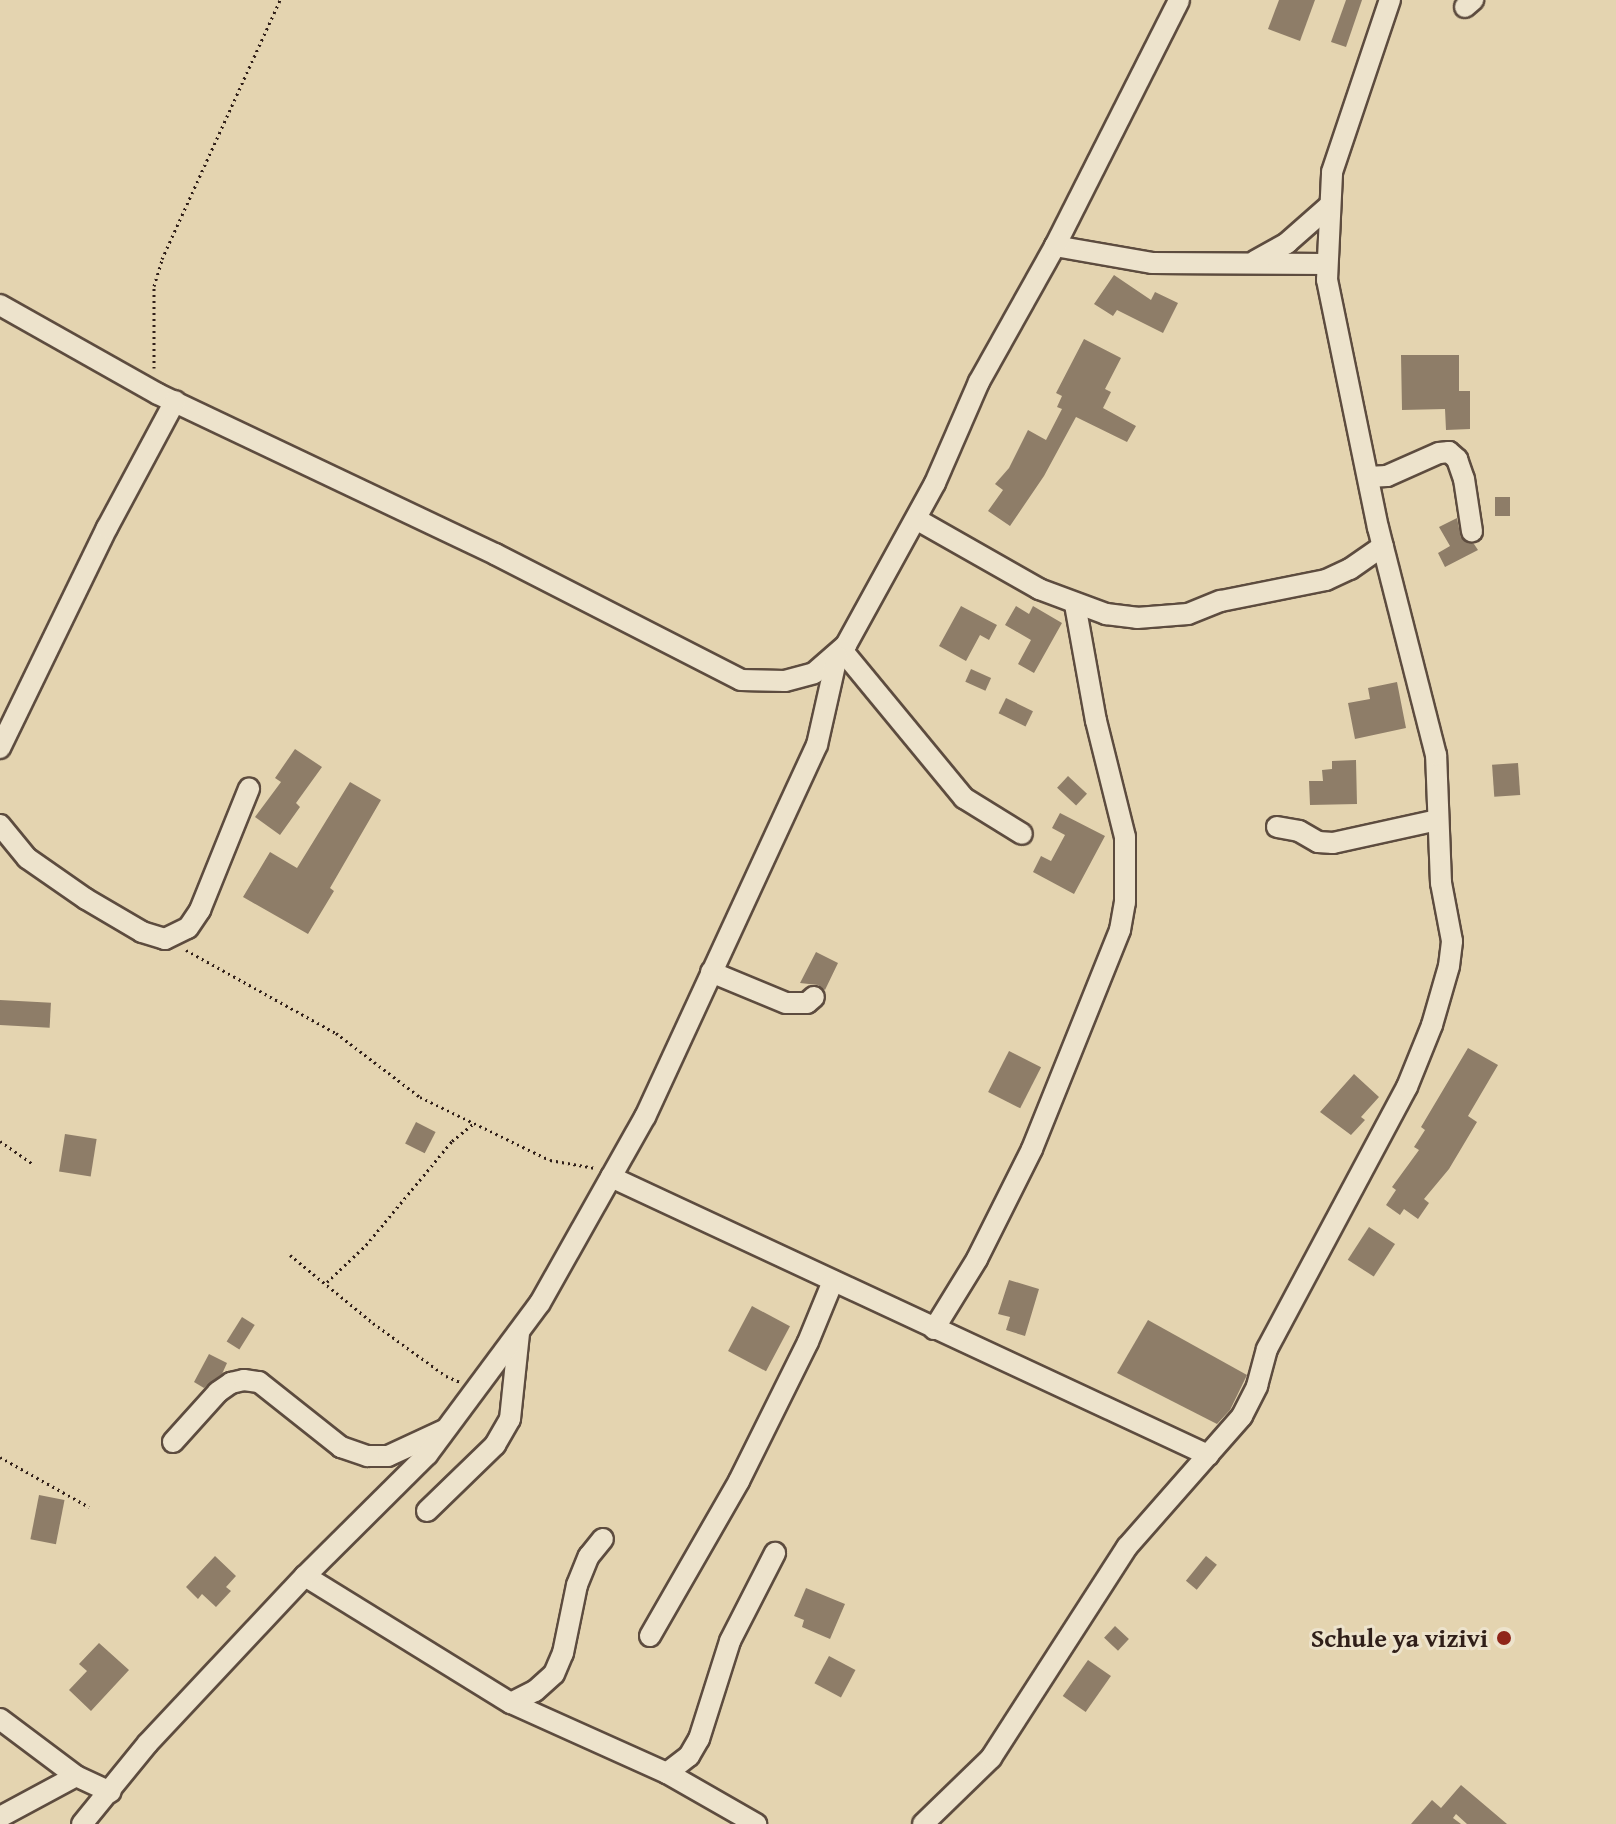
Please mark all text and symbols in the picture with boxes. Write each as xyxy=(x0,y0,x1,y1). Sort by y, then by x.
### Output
place label: Schule ya vizivi xyxy=(1311,1622,1488,1654)
marker: Schule ya vizivi xyxy=(1495,1629,1513,1647)

